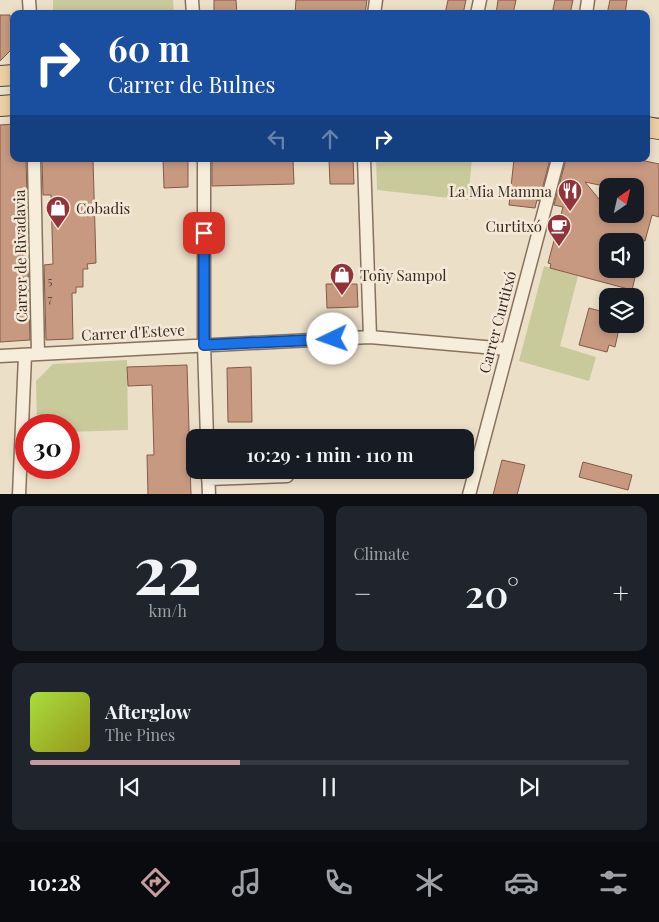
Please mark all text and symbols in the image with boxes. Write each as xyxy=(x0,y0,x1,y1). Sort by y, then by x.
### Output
text: 60 m xyxy=(108,24,190,71)
icon: right xyxy=(25,30,90,95)
text: Carrer de Bulnes xyxy=(108,69,275,99)
icon: left xyxy=(263,125,291,153)
icon: ahead xyxy=(316,125,344,153)
icon: right xyxy=(369,125,397,153)
restaurant icon: La Mia Mamma xyxy=(557,178,583,212)
north arrow xyxy=(599,178,644,222)
map controls xyxy=(599,178,644,333)
place label: La Mia Mamma xyxy=(449,181,553,201)
street label: Carrer de Rivadavia xyxy=(9,189,31,323)
shop icon: Cobadis xyxy=(45,195,71,229)
place label: Cobadis xyxy=(76,198,130,218)
pin xyxy=(183,212,225,254)
cafe icon: Curtitxó xyxy=(546,213,572,247)
place label: Curtitxó xyxy=(486,216,542,236)
icon: arrive xyxy=(190,219,218,247)
button: sound xyxy=(599,233,644,278)
shop icon: Toñy Sampol xyxy=(329,262,355,296)
place label: Toñy Sampol xyxy=(360,265,447,285)
street label: Carrer Curtitxó xyxy=(474,269,520,375)
house number: 5 xyxy=(48,272,53,288)
button: layers xyxy=(599,288,644,333)
house number: 7 xyxy=(48,290,53,306)
position arrow xyxy=(306,312,358,364)
street label: Carrer d'Esteve xyxy=(81,319,185,345)
speed limit sign: 30 xyxy=(15,414,80,479)
text: 10:29 · 1 min · 110 m xyxy=(246,441,414,467)
text: 22 xyxy=(134,524,202,610)
text: Climate xyxy=(354,543,410,564)
text: 20° xyxy=(465,567,519,618)
text: − xyxy=(354,574,372,611)
text: + xyxy=(613,574,629,611)
text: km/h xyxy=(149,600,187,621)
text: Afterglow xyxy=(105,698,191,724)
text: The Pines xyxy=(105,724,175,745)
icon: previous xyxy=(116,773,144,801)
icon: pause xyxy=(315,773,343,801)
icon: next xyxy=(515,773,543,801)
icon: directions xyxy=(138,865,173,900)
icon: music xyxy=(229,865,264,900)
icon: phone xyxy=(321,865,356,900)
icon: climate xyxy=(412,865,447,900)
icon: car xyxy=(504,865,539,900)
icon: filters xyxy=(596,865,631,900)
text: 10:28 xyxy=(28,867,81,897)

